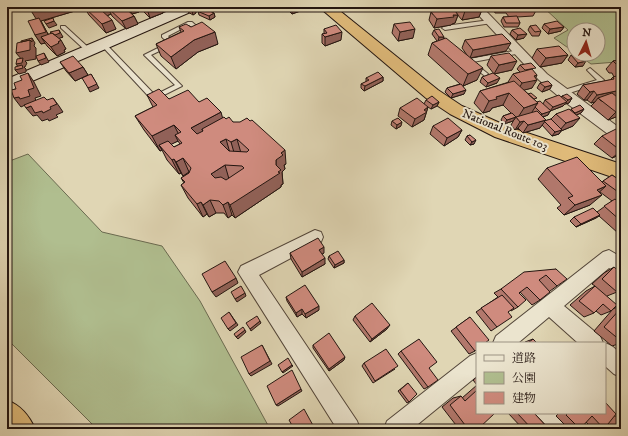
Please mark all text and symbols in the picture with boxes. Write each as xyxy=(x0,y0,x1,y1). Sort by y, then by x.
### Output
north arrow xyxy=(566,22,606,62)
text: N xyxy=(582,26,592,40)
street label: National Route 103 xyxy=(460,106,550,154)
legend xyxy=(476,342,606,414)
text: 道路 xyxy=(512,351,536,366)
text: 公園 xyxy=(512,371,536,386)
text: 建物 xyxy=(512,391,536,406)

